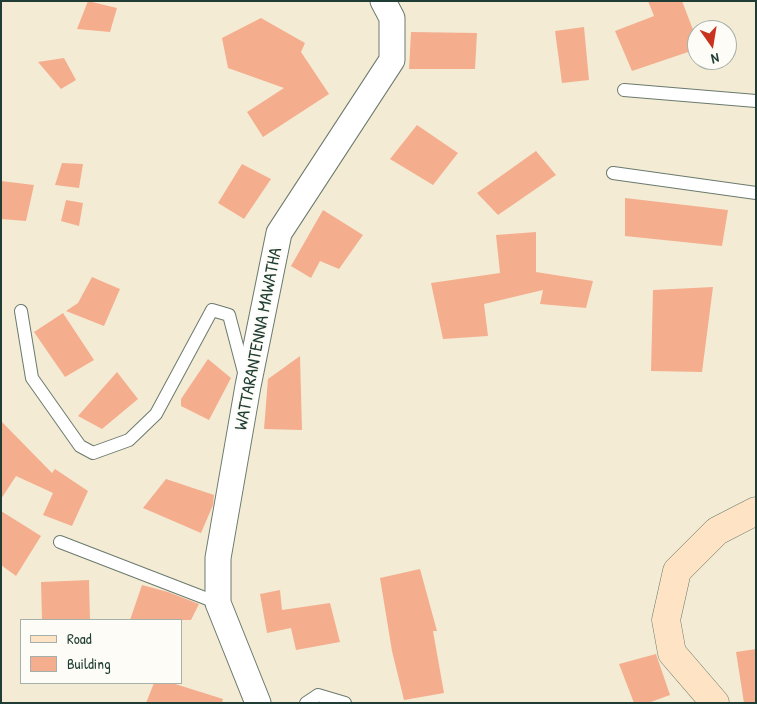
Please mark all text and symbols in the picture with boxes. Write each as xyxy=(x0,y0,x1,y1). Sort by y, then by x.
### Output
north arrow xyxy=(687,20,737,70)
text: N xyxy=(710,49,721,69)
street label: WATTARANTENNA MAWATHA xyxy=(231,246,287,432)
legend xyxy=(20,619,182,684)
text: Road xyxy=(67,628,92,649)
text: Building xyxy=(67,653,111,674)

